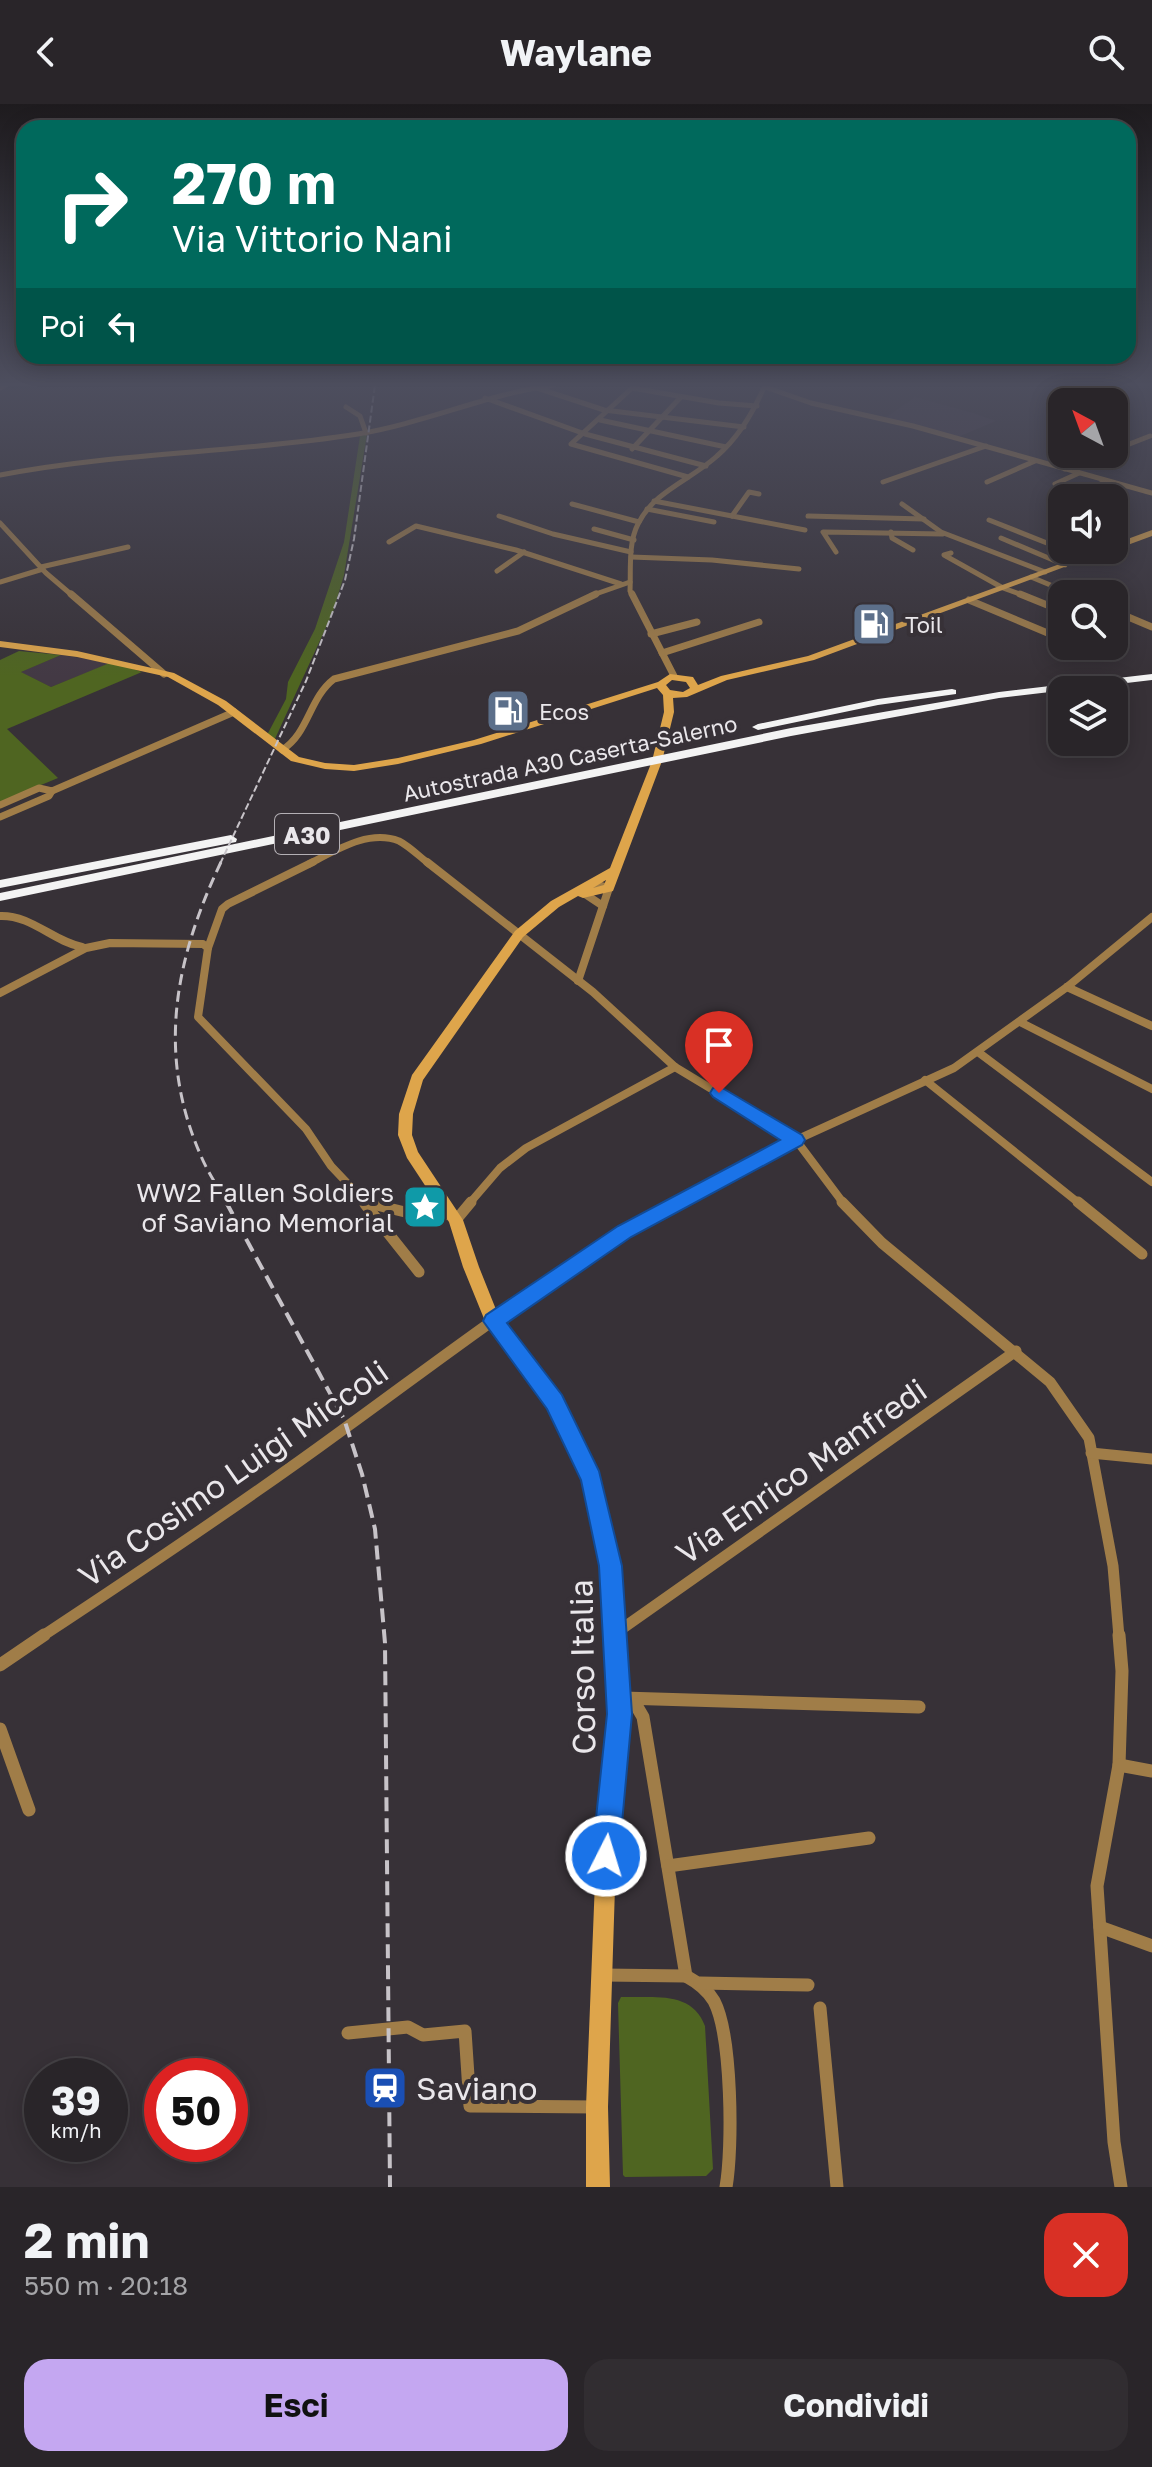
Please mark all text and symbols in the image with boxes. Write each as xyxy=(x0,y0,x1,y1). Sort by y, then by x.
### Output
icon: back xyxy=(24,30,68,74)
icon: search xyxy=(1084,30,1128,74)
text: Waylane xyxy=(500,31,652,74)
text: 270 m xyxy=(172,149,336,216)
icon: right xyxy=(40,152,144,256)
text: Via Vittorio Nani xyxy=(172,217,453,260)
icon: left xyxy=(101,304,145,348)
text: Poi xyxy=(40,308,85,344)
north arrow xyxy=(1048,388,1128,468)
map controls xyxy=(1048,388,1128,756)
button: sound xyxy=(1048,484,1128,564)
button: search xyxy=(1048,580,1128,660)
fuel station icon: Toil xyxy=(850,600,898,648)
place label: Toil xyxy=(905,611,943,638)
button: layers xyxy=(1048,676,1128,756)
fuel station icon: Ecos xyxy=(484,687,532,735)
place label: Ecos xyxy=(539,698,589,725)
street label: Autostrada A30 Caserta-Salerno xyxy=(400,709,740,807)
road number: A30 xyxy=(275,814,339,854)
pin xyxy=(685,1011,753,1093)
icon: arrive xyxy=(697,1023,741,1067)
place label: WW2 Fallen Soldiers of Saviano Memorial xyxy=(136,1177,394,1238)
place icon: WW2 Fallen Soldiers of Saviano Memorial xyxy=(401,1183,449,1231)
street label: Via Cosimo Luigi Miccoli xyxy=(71,1352,395,1594)
street label: Via Enrico Manfredi xyxy=(668,1370,934,1572)
street label: Corso Italia xyxy=(561,1579,603,1755)
position arrow xyxy=(564,1814,648,1898)
speed limit sign: 50 xyxy=(144,2058,248,2162)
station icon: Saviano xyxy=(361,2064,409,2112)
place label: Saviano xyxy=(416,2069,537,2107)
text: 39 xyxy=(51,2076,101,2124)
text: km/h xyxy=(51,2118,101,2142)
text: 2 min xyxy=(24,2211,149,2269)
button: close xyxy=(1044,2213,1128,2297)
text: 550 m · 20:18 xyxy=(24,2270,188,2301)
button: Esci xyxy=(24,2359,568,2451)
button: Condividi xyxy=(584,2359,1128,2451)

